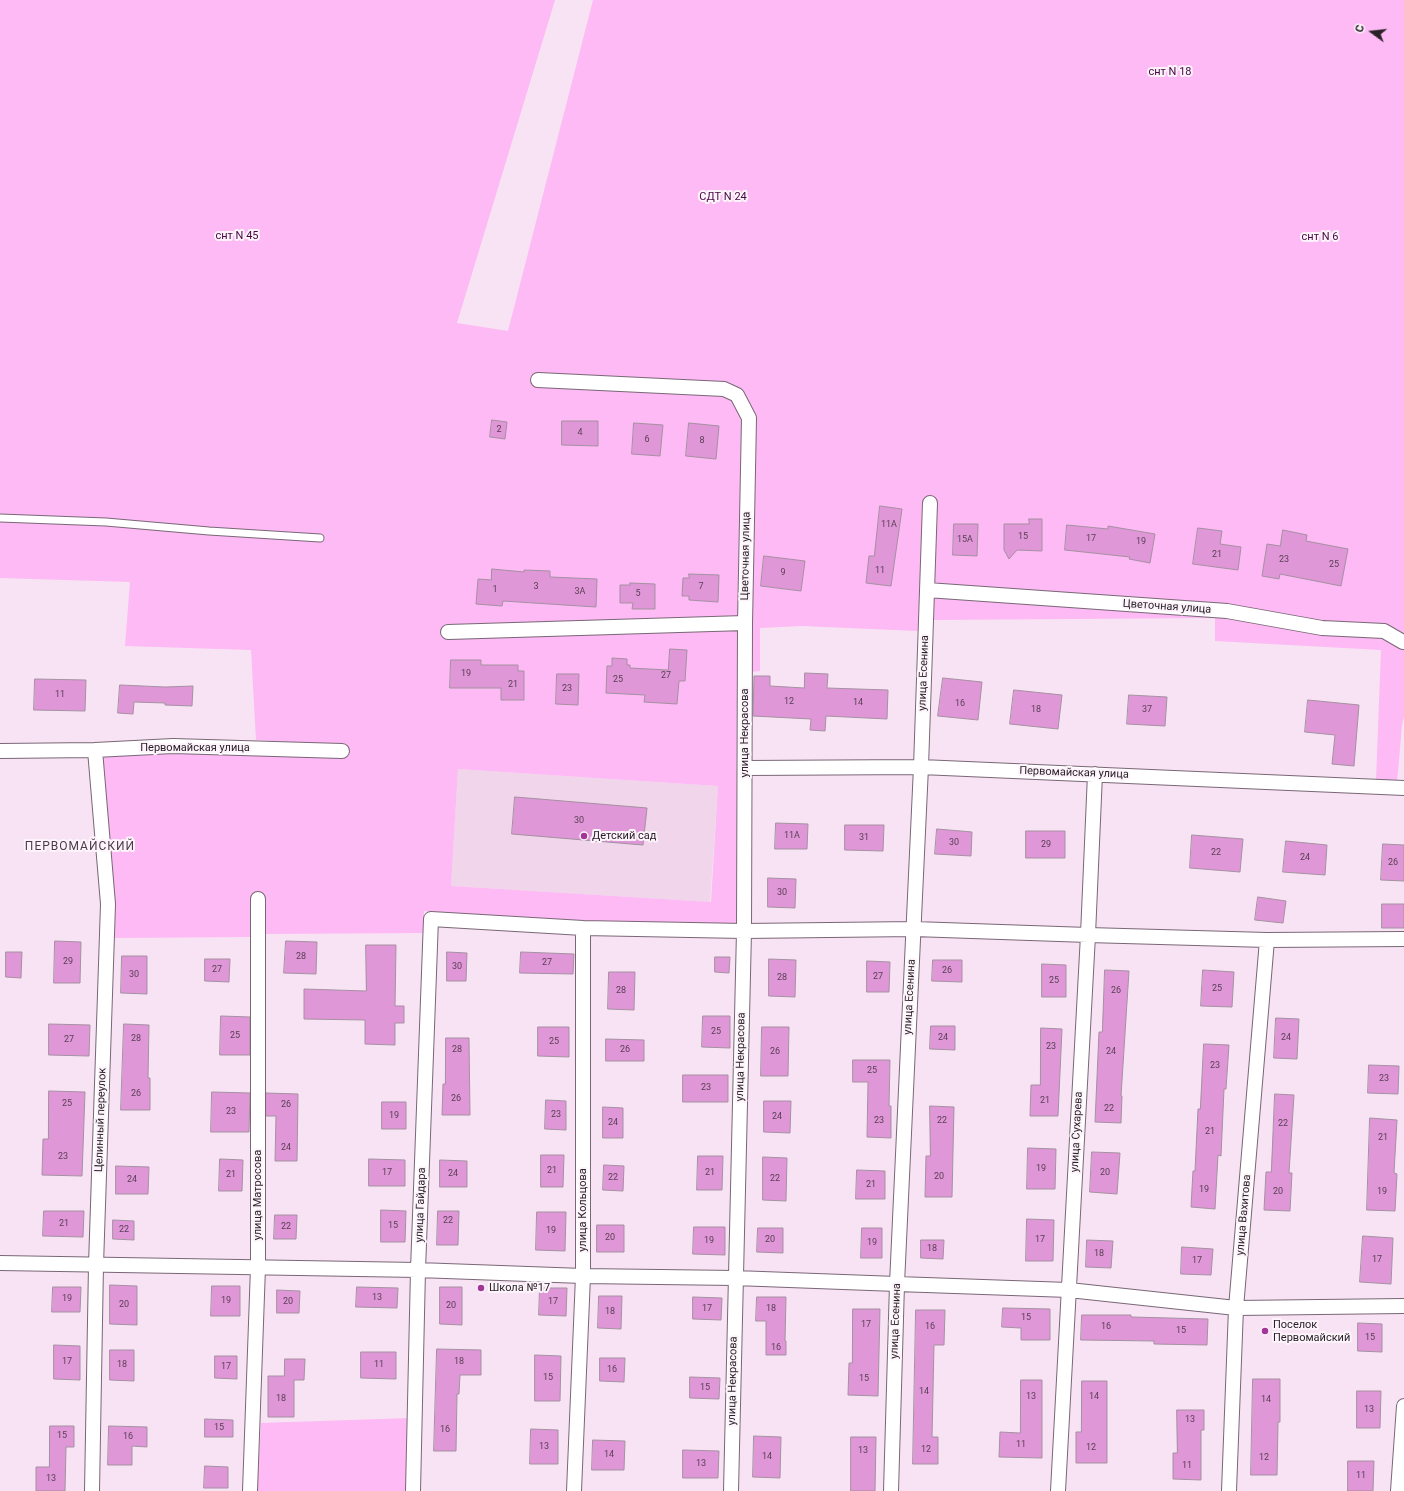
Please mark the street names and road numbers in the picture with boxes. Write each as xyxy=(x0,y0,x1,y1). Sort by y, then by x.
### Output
street label: Цветочная улица xyxy=(739,512,753,600)
street label: Цветочная улица xyxy=(1122,597,1212,617)
street label: улица Есенина xyxy=(916,635,932,711)
street label: улица Некрасова xyxy=(738,688,752,778)
street label: Первомайская улица xyxy=(140,741,250,755)
street label: Первомайская улица xyxy=(1019,764,1129,782)
street label: улица Есенина xyxy=(901,959,919,1035)
street label: улица Некрасова xyxy=(734,1012,748,1102)
street label: Целинный переулок xyxy=(93,1068,109,1172)
street label: улица Сухарева xyxy=(1068,1091,1086,1173)
street label: улица Матросова xyxy=(251,1150,265,1240)
street label: улица Гайдара xyxy=(413,1167,429,1243)
street label: улица Кольцова xyxy=(576,1168,590,1252)
street label: улица Вахитова xyxy=(1234,1174,1254,1256)
street label: улица Есенина xyxy=(888,1283,904,1359)
street label: улица Некрасова xyxy=(726,1336,740,1426)

